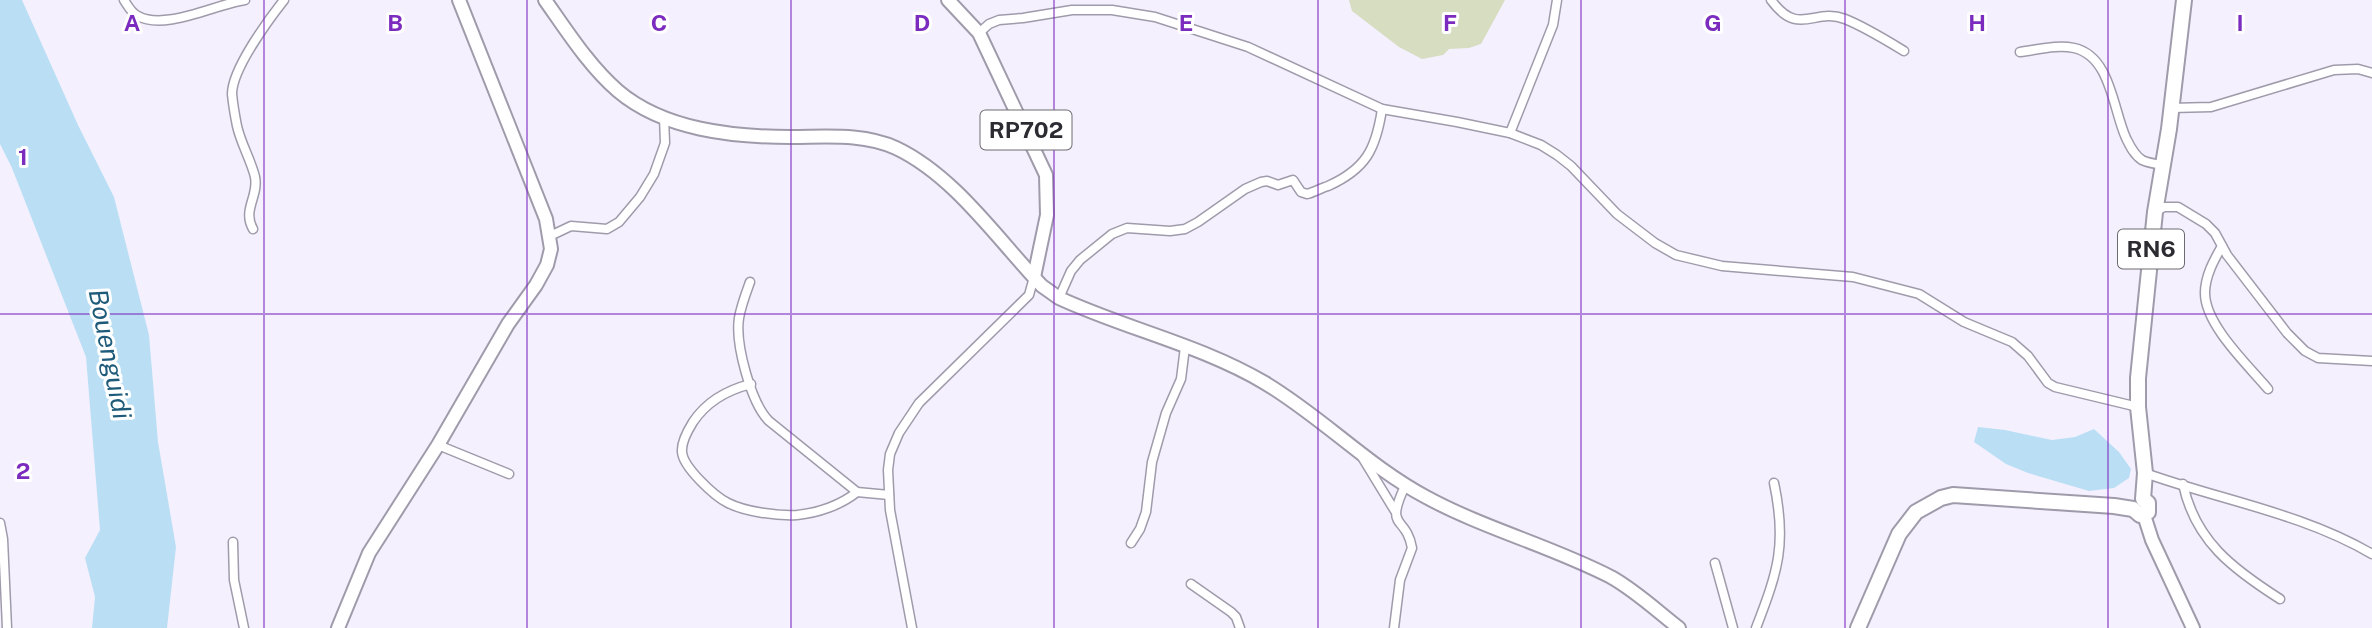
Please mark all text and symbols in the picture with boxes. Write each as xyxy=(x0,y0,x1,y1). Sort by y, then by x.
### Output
text: A xyxy=(124,9,141,36)
text: B xyxy=(387,9,403,36)
text: C xyxy=(651,9,667,36)
text: D xyxy=(914,9,930,36)
text: E xyxy=(1179,9,1193,36)
text: F xyxy=(1443,9,1457,36)
text: G xyxy=(1704,9,1722,36)
text: H xyxy=(1968,9,1986,36)
text: I xyxy=(2236,9,2244,36)
road number: RP702 xyxy=(981,111,1072,150)
text: 1 xyxy=(18,143,28,170)
road number: RN6 xyxy=(2118,230,2184,268)
water label: Bouenguidi xyxy=(83,286,138,422)
text: 2 xyxy=(16,457,30,484)

